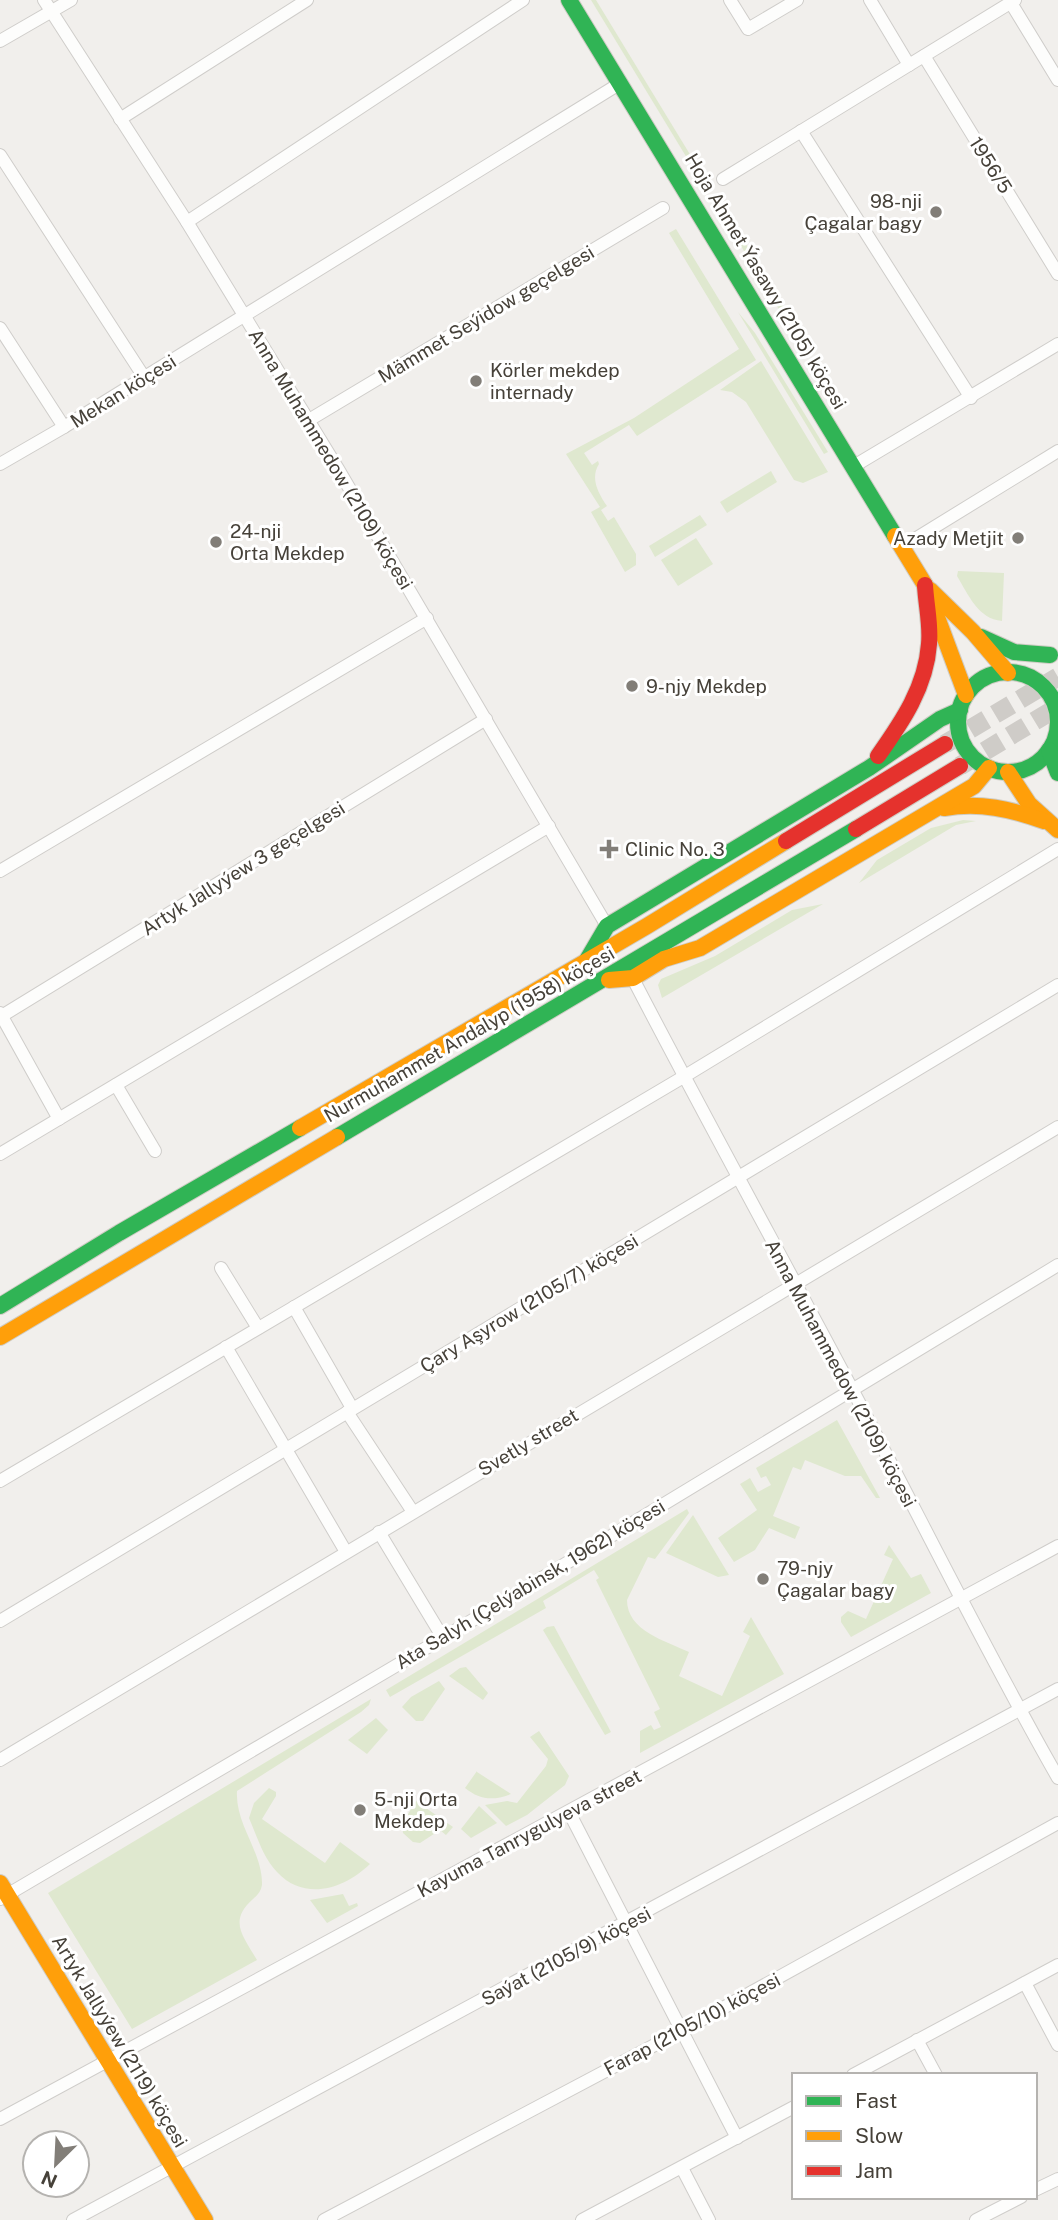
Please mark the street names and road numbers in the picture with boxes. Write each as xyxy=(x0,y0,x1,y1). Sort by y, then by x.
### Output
street label: 1956/5 xyxy=(965,133,1017,197)
street label: Hoja Ahmet Ýasawy (2105) köçesi xyxy=(681,149,851,413)
street label: Mämmet Seýidow geçelgesi xyxy=(374,241,598,387)
street label: Anna Muhammedow (2109) köçesi xyxy=(244,325,418,593)
street label: Mekan köçesi xyxy=(66,350,180,432)
street label: Artyk Jallyýew 3 geçelgesi xyxy=(138,796,348,940)
street label: Nurmuhammet Andalyp (1958) köçesi xyxy=(320,942,618,1126)
street label: Çary Aşyrow (2105/7) köçesi xyxy=(416,1229,642,1377)
street label: Anna Muhammedow (2109) köçesi xyxy=(761,1235,921,1511)
street label: Svetly street xyxy=(474,1404,582,1480)
street label: Ata Salyh (Çelýabinsk, 1962) köçesi xyxy=(391,1495,669,1673)
street label: Kayuma Tanrygulyeva street xyxy=(413,1764,645,1902)
street label: Saýat (2105/9) köçesi xyxy=(477,1902,655,2010)
street label: Artyk Jallyýew (2119) köçesi xyxy=(48,1931,192,2151)
street label: Farap (2105/10) köçesi xyxy=(600,1968,784,2080)

